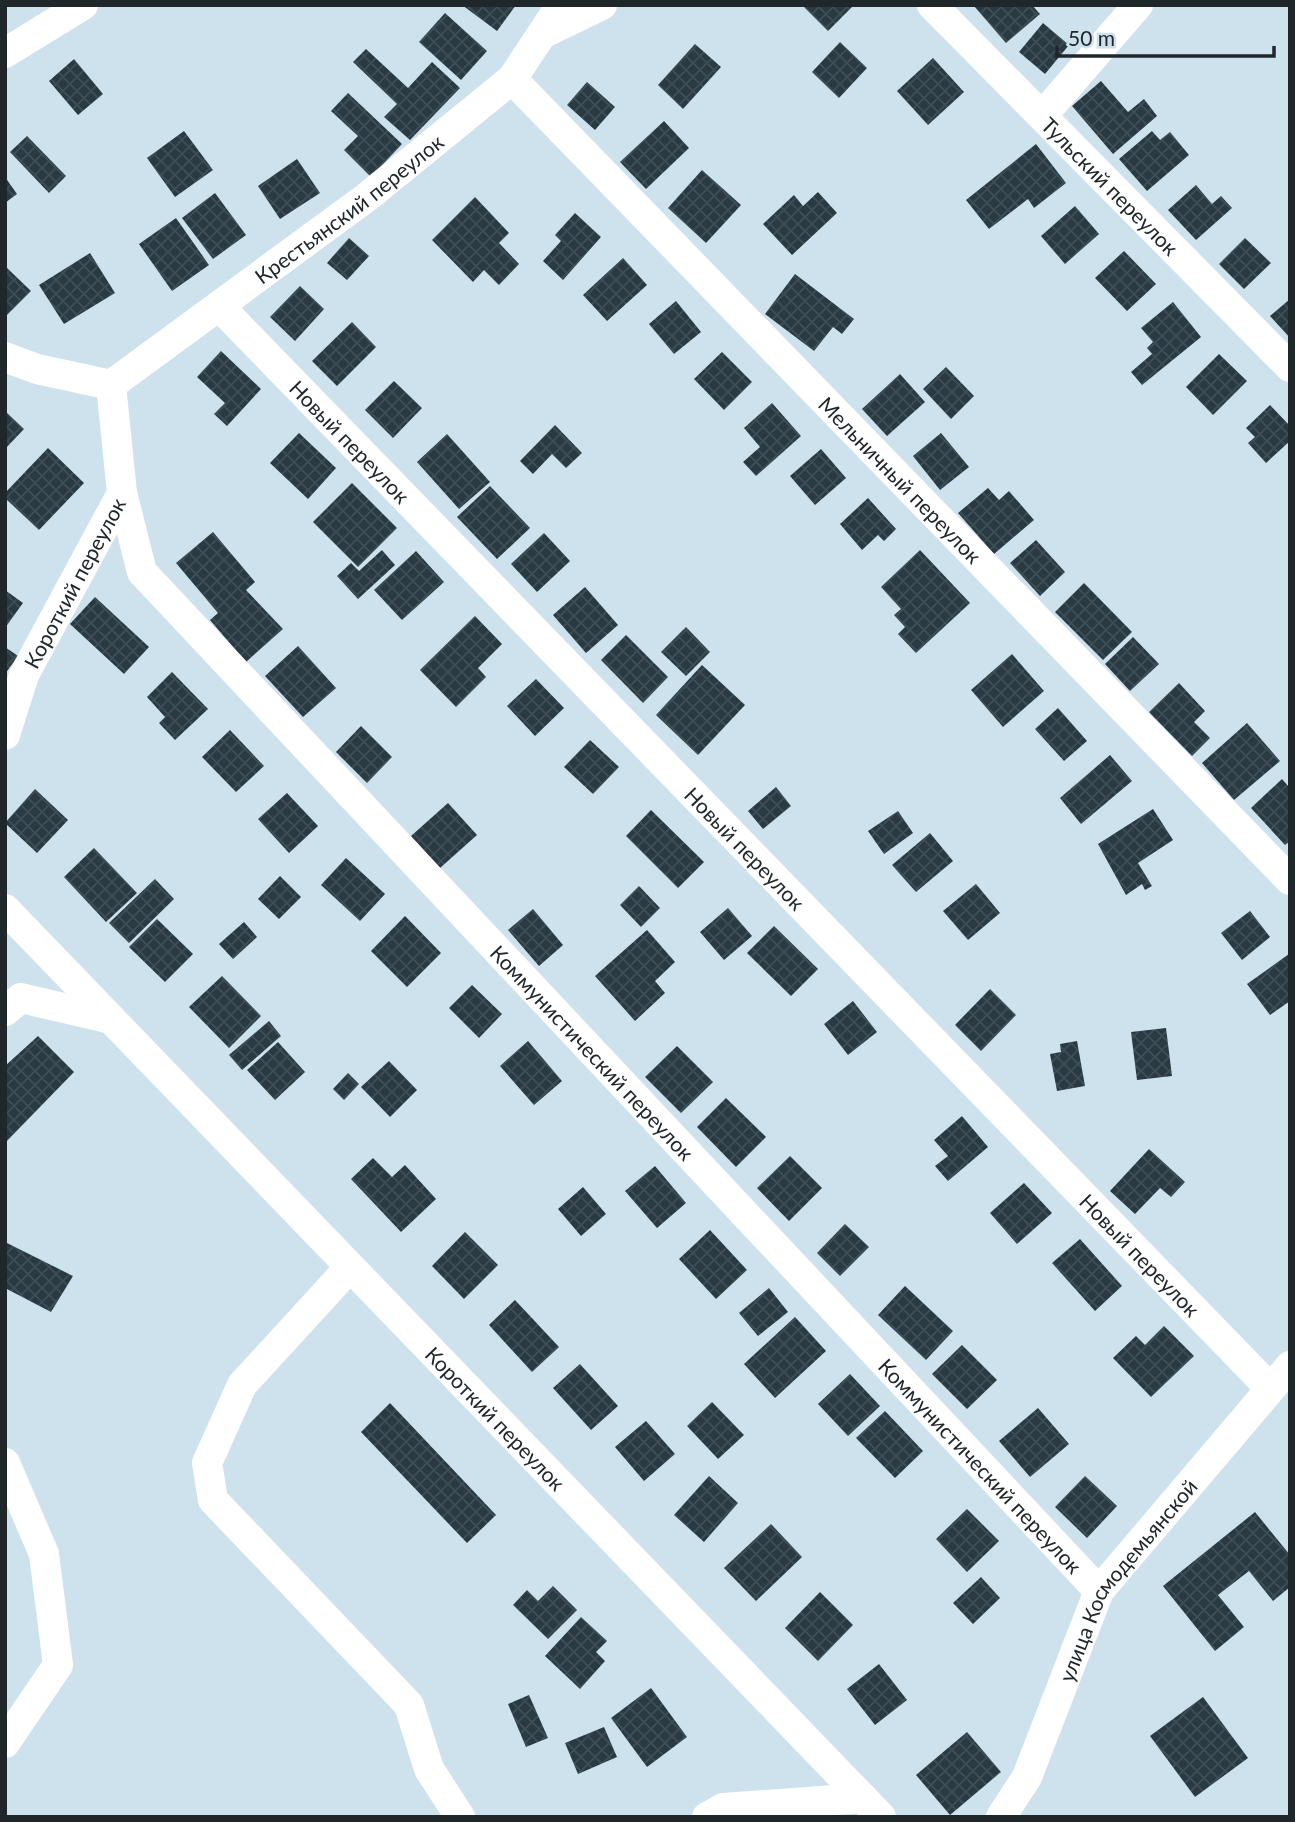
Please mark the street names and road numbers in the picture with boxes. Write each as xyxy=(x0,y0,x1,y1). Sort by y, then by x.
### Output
street label: Тульский переулок xyxy=(1037,111,1184,260)
street label: Крестьянский переулок xyxy=(249,128,448,288)
street label: Новый переулок xyxy=(285,375,416,508)
street label: Мельничный переулок xyxy=(814,391,987,568)
street label: Короткий переулок xyxy=(18,493,130,672)
street label: Новый переулок xyxy=(680,781,811,914)
street label: Коммунистический переулок xyxy=(486,939,700,1165)
street label: Новый переулок xyxy=(1075,1188,1206,1321)
street label: Короткий переулок xyxy=(421,1341,571,1495)
street label: Коммунистический переулок xyxy=(874,1353,1088,1578)
street label: улица Космодемьянской xyxy=(1053,1473,1202,1685)

